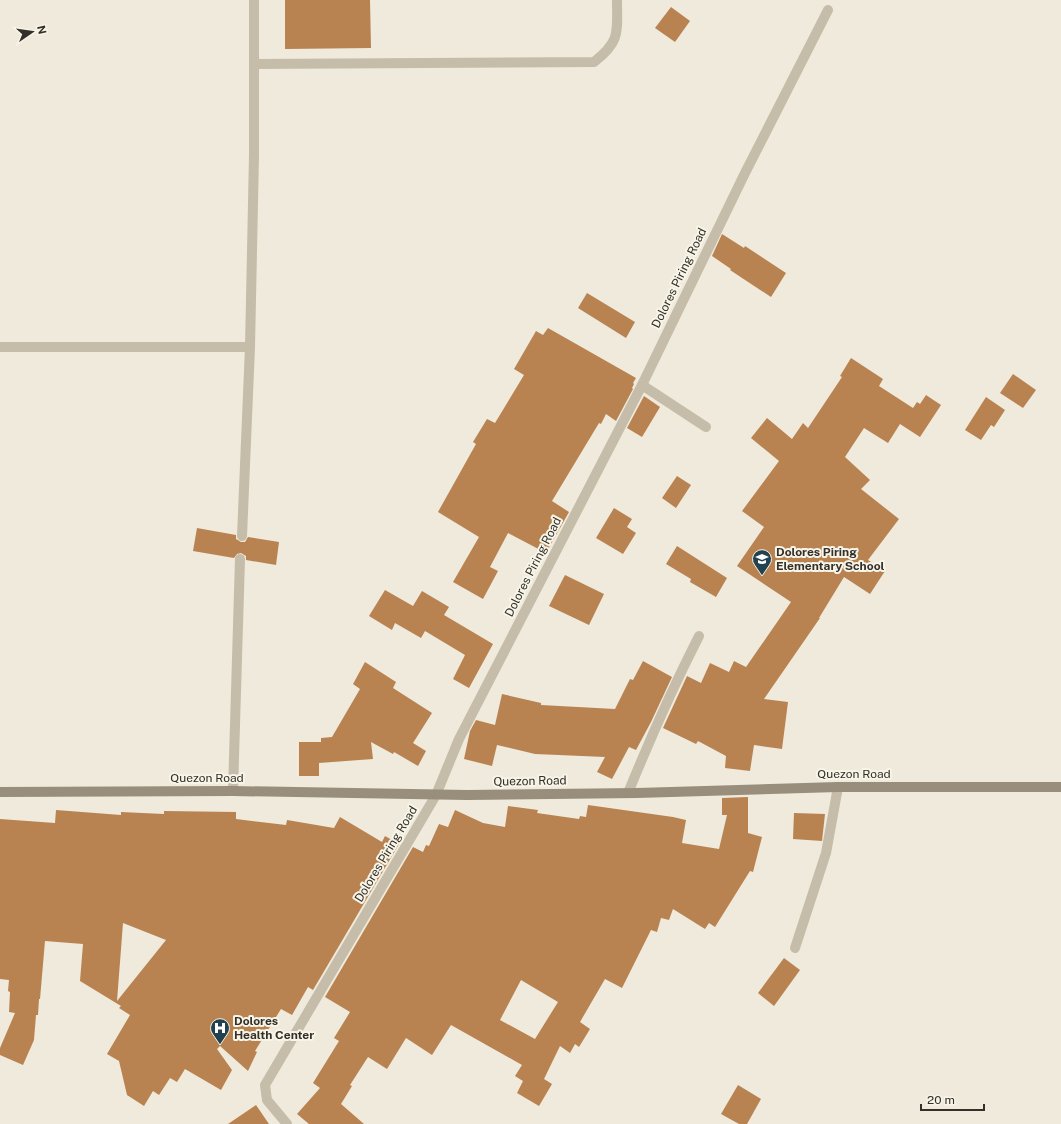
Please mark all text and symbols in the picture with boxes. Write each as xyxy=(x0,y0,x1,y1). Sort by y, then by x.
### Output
north arrow xyxy=(12,12,52,52)
text: N xyxy=(35,24,49,35)
street label: Dolores Piring Road xyxy=(649,226,709,330)
street label: Dolores Piring Road xyxy=(502,515,564,619)
place label: Dolores Piring Elementary School xyxy=(776,545,885,573)
school or university icon: Dolores Piring Elementary School xyxy=(751,548,773,576)
street label: Quezon Road xyxy=(817,767,891,781)
street label: Quezon Road xyxy=(170,771,244,785)
street label: Quezon Road xyxy=(493,773,567,789)
street label: Dolores Piring Road xyxy=(352,803,420,905)
place label: Dolores Health Center xyxy=(234,1014,314,1042)
hospital icon: Dolores Health Center xyxy=(209,1017,231,1045)
scale bar xyxy=(921,1086,984,1112)
text: 20 m xyxy=(927,1093,955,1107)

